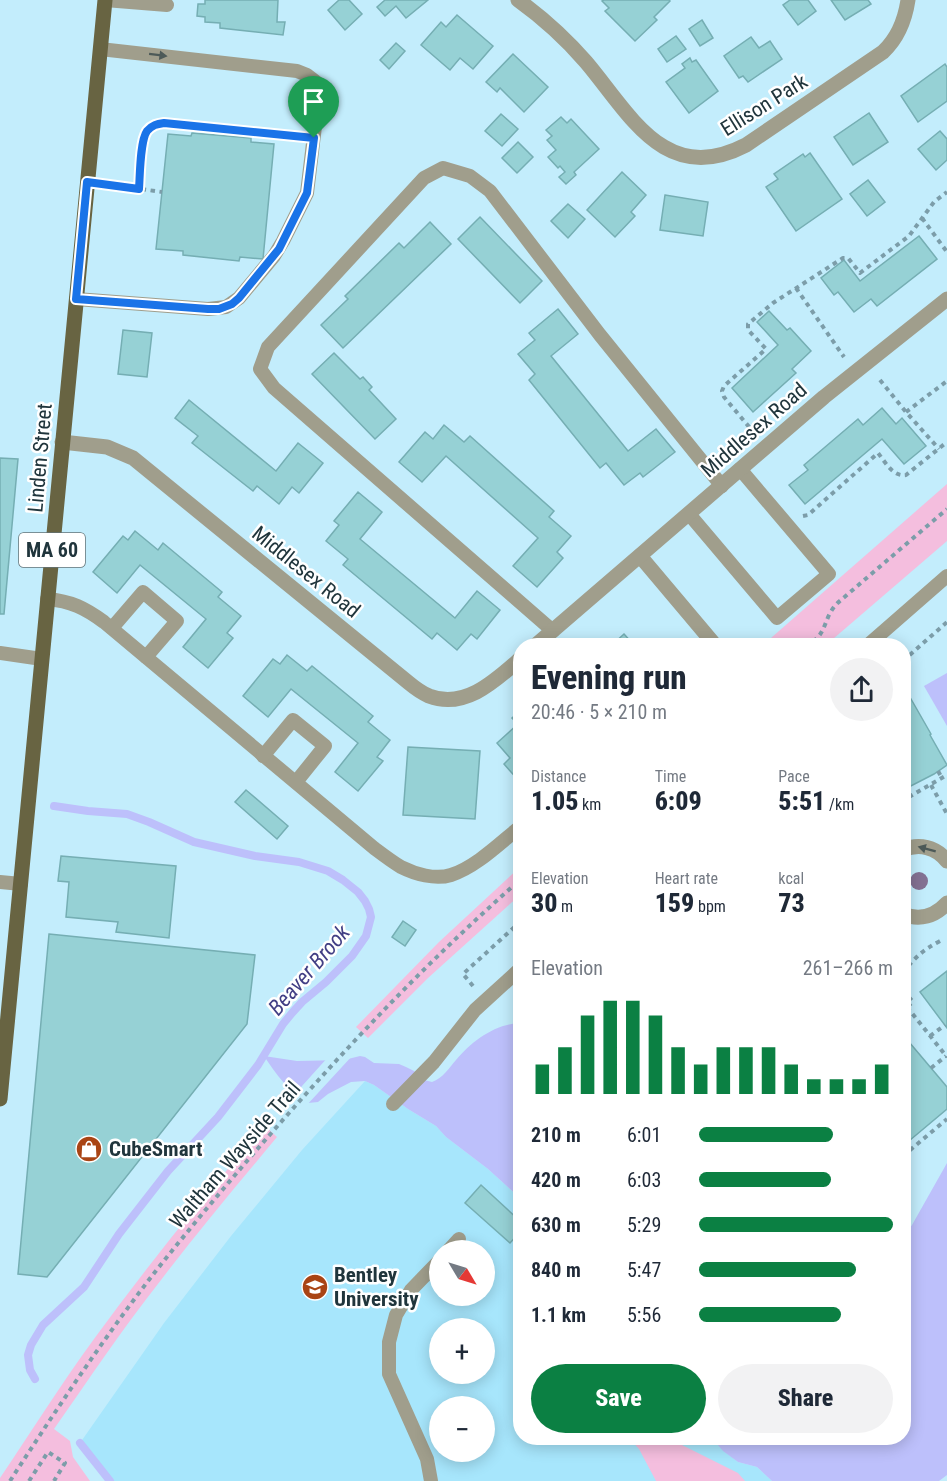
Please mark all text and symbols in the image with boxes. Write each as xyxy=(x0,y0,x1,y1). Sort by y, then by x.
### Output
one-way arrow xyxy=(149,51,168,60)
street label: Ellison Park xyxy=(716,69,812,141)
pin xyxy=(288,76,339,138)
icon: arrive xyxy=(297,85,330,118)
street label: Middlesex Road xyxy=(696,378,812,482)
street label: Linden Street xyxy=(23,402,57,514)
street label: Middlesex Road xyxy=(247,521,365,623)
road number: MA 60 xyxy=(19,533,85,567)
text: Evening run xyxy=(531,658,687,697)
button: share xyxy=(830,658,893,721)
text: 20:46 · 5 × 210 m xyxy=(531,700,667,724)
text: Distance xyxy=(531,767,586,786)
text: Time xyxy=(655,767,686,786)
text: Pace xyxy=(778,767,810,786)
text: 1.05 xyxy=(531,786,578,816)
text: 6:09 xyxy=(655,786,702,816)
text: 5:51 xyxy=(778,786,825,816)
text: km xyxy=(578,795,601,814)
text: /km xyxy=(825,795,854,814)
one-way arrow xyxy=(918,843,936,853)
text: Elevation xyxy=(531,869,589,888)
text: Heart rate xyxy=(655,869,718,888)
text: kcal xyxy=(778,869,804,888)
text: 30 xyxy=(531,888,557,918)
text: 159 xyxy=(655,888,694,918)
text: 73 xyxy=(778,888,805,918)
text: m xyxy=(557,897,573,916)
text: bpm xyxy=(694,897,726,916)
water label: Beaver Brook xyxy=(263,920,355,1020)
text: Elevation xyxy=(531,956,603,980)
text: 261–266 m xyxy=(803,956,893,980)
street label: Waltham Wayside Trail xyxy=(165,1077,305,1233)
text: 210 m xyxy=(531,1123,581,1147)
text: 6:01 xyxy=(627,1123,661,1147)
shop icon: CubeSmart xyxy=(74,1134,104,1164)
place label: CubeSmart xyxy=(109,1137,202,1161)
text: 420 m xyxy=(531,1168,581,1192)
text: 6:03 xyxy=(627,1168,661,1192)
text: 630 m xyxy=(531,1213,581,1237)
text: 5:29 xyxy=(627,1213,661,1237)
north arrow xyxy=(429,1240,495,1306)
map controls xyxy=(429,1240,495,1462)
text: 840 m xyxy=(531,1258,581,1282)
text: 5:47 xyxy=(627,1258,661,1282)
place label: Bentley University xyxy=(334,1263,419,1311)
school or university icon: Bentley University xyxy=(300,1272,330,1302)
text: 1.1 km xyxy=(531,1303,586,1327)
text: 5:56 xyxy=(627,1303,661,1327)
button: + xyxy=(429,1318,495,1384)
button: Save xyxy=(531,1364,706,1433)
button: Share xyxy=(718,1364,893,1433)
button: − xyxy=(429,1396,495,1462)

